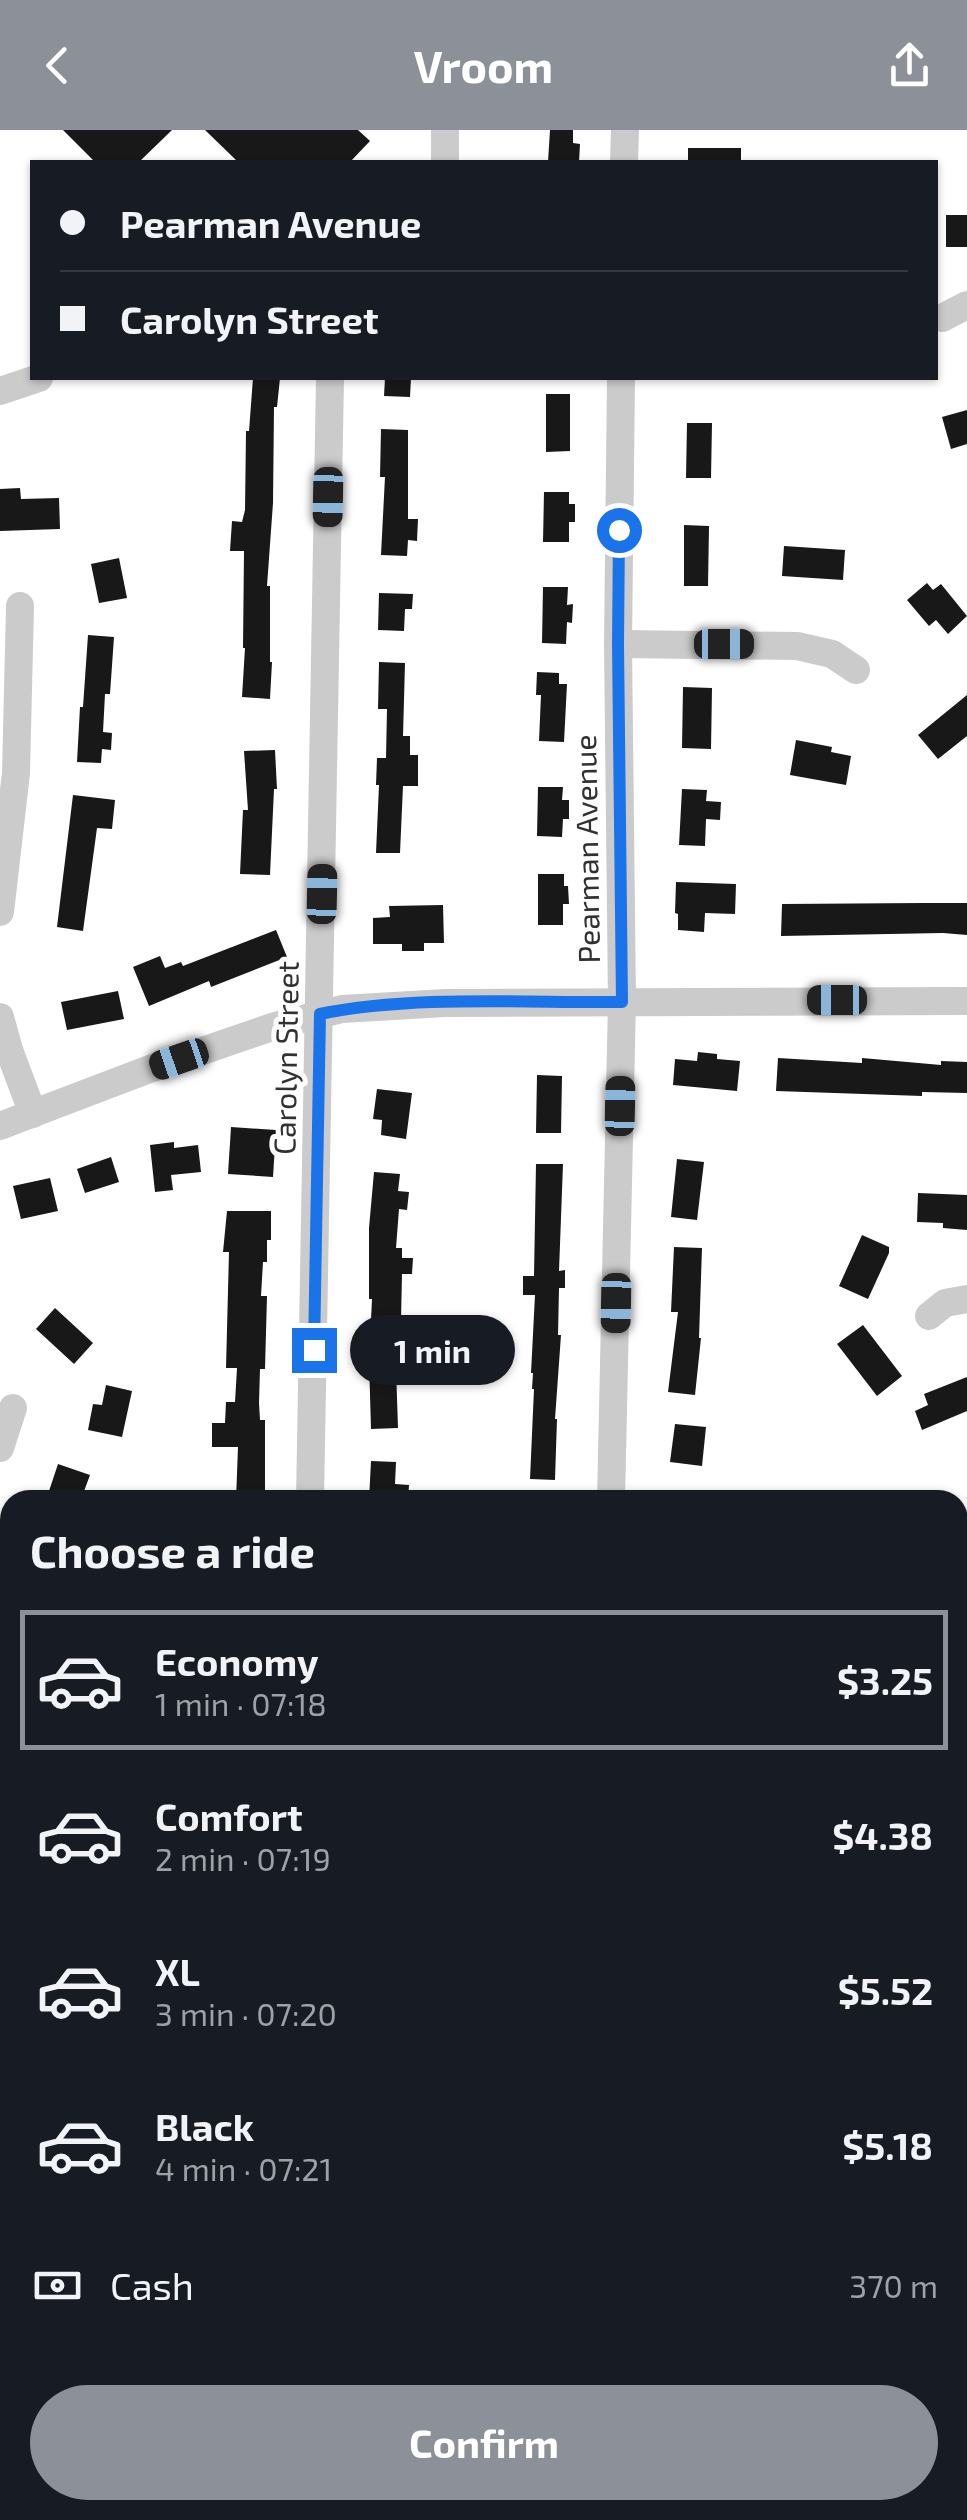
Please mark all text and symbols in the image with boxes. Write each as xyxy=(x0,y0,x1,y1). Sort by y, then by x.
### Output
icon: back xyxy=(30,38,85,93)
text: Vroom xyxy=(414,38,553,92)
icon: share xyxy=(882,38,937,93)
text: Pearman Avenue xyxy=(120,200,421,246)
text: Carolyn Street xyxy=(120,296,378,342)
car xyxy=(312,467,344,527)
route start xyxy=(597,508,642,553)
car xyxy=(694,629,754,659)
street label: Pearman Avenue xyxy=(566,734,606,964)
car xyxy=(306,864,338,924)
street label: Carolyn Street xyxy=(265,961,305,1155)
car xyxy=(807,985,867,1015)
car xyxy=(146,1035,212,1083)
car xyxy=(604,1076,636,1136)
car xyxy=(600,1273,632,1333)
callout: 1 min xyxy=(349,1315,514,1385)
route end xyxy=(292,1328,337,1373)
text: 1 min xyxy=(394,1331,471,1369)
text: Choose a ride xyxy=(30,1523,315,1577)
icon: car xyxy=(35,1635,125,1725)
text: Economy xyxy=(155,1638,319,1684)
text: $3.25 xyxy=(837,1657,933,1703)
text: 1 min · 07:18 xyxy=(155,1684,327,1722)
icon: car xyxy=(35,1790,125,1880)
text: Comfort xyxy=(155,1793,303,1839)
text: $4.38 xyxy=(832,1812,933,1858)
text: 2 min · 07:19 xyxy=(155,1839,331,1877)
icon: car xyxy=(35,1945,125,2035)
text: XL xyxy=(155,1948,200,1994)
text: $5.52 xyxy=(838,1967,933,2013)
text: 3 min · 07:20 xyxy=(155,1994,337,2032)
icon: car xyxy=(35,2100,125,2190)
text: Black xyxy=(155,2103,254,2149)
text: $5.18 xyxy=(842,2122,933,2168)
text: 4 min · 07:21 xyxy=(155,2149,332,2187)
icon: cash xyxy=(30,2258,85,2313)
text: Cash xyxy=(110,2262,194,2308)
text: 370 m xyxy=(849,2266,938,2304)
button: Confirm xyxy=(30,2385,938,2500)

